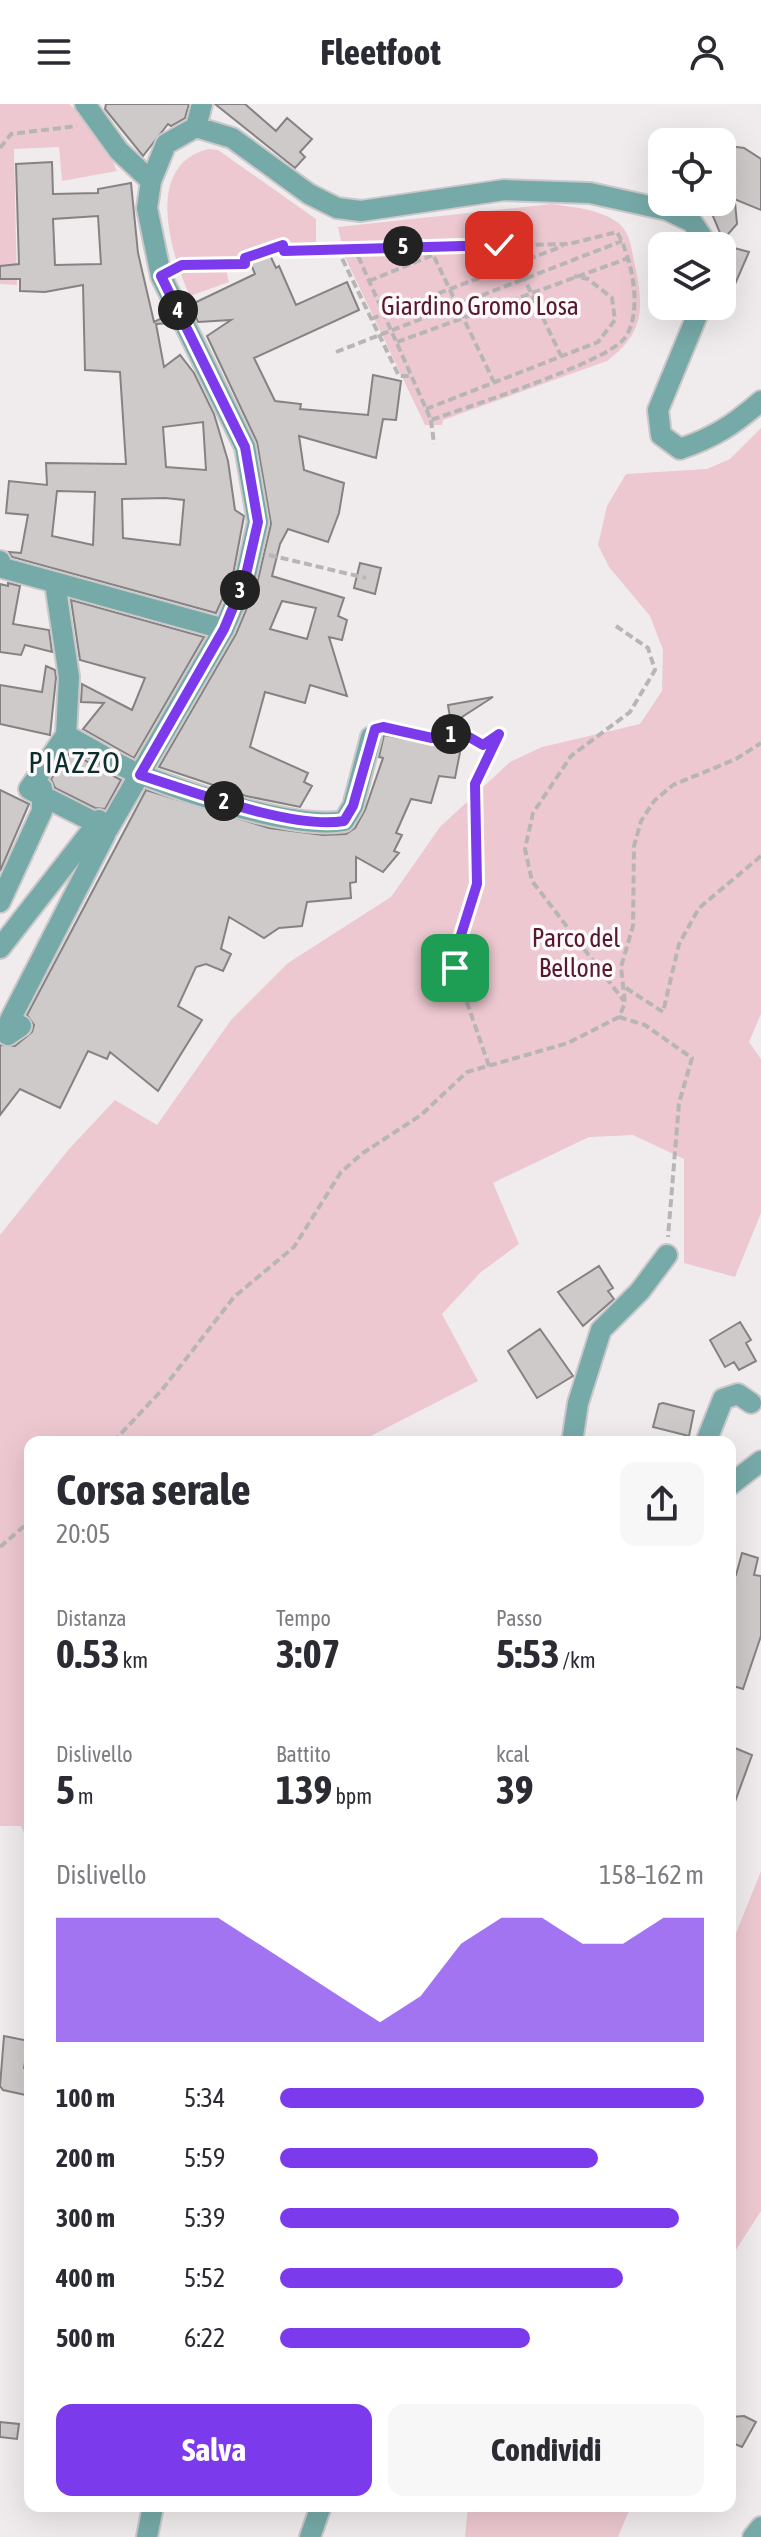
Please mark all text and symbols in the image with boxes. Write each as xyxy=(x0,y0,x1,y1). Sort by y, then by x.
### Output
icon: menu xyxy=(32,30,76,74)
icon: person xyxy=(685,30,729,74)
text: Fleetfoot xyxy=(320,31,441,73)
map controls xyxy=(648,128,736,320)
button: locate xyxy=(648,128,736,216)
pin xyxy=(465,211,533,279)
icon: check xyxy=(477,223,521,267)
pin: 5 xyxy=(383,226,423,266)
button: layers xyxy=(648,232,736,320)
text: 5 xyxy=(398,233,408,259)
pin: 4 xyxy=(158,290,198,330)
park label: Giardino Gromo Losa xyxy=(381,291,579,321)
text: 4 xyxy=(173,297,183,323)
pin: 3 xyxy=(220,570,260,610)
text: 3 xyxy=(235,577,245,603)
pin: 1 xyxy=(431,714,471,754)
text: 1 xyxy=(446,721,456,747)
district label: PIAZZO xyxy=(28,745,122,779)
pin: 2 xyxy=(204,781,244,821)
text: 2 xyxy=(219,788,229,814)
park label: Parco del Bellone xyxy=(532,923,620,983)
pin xyxy=(421,934,489,1002)
icon: arrive xyxy=(433,946,477,990)
button: share xyxy=(620,1462,704,1546)
text: Corsa serale xyxy=(56,1464,251,1514)
text: 20:05 xyxy=(56,1519,111,1549)
text: Distanza xyxy=(56,1605,127,1631)
text: Tempo xyxy=(276,1605,331,1631)
text: Passo xyxy=(496,1605,542,1631)
text: 0.53 xyxy=(56,1631,120,1676)
text: 3:07 xyxy=(276,1631,340,1676)
text: 5:53 xyxy=(496,1631,560,1676)
text: km xyxy=(120,1647,148,1673)
text: /km xyxy=(560,1647,596,1673)
text: Dislivello xyxy=(56,1741,133,1767)
text: Battito xyxy=(276,1741,331,1767)
text: kcal xyxy=(496,1741,529,1767)
text: 5 xyxy=(56,1767,75,1812)
text: 139 xyxy=(276,1767,332,1812)
text: 39 xyxy=(496,1767,534,1812)
text: m xyxy=(75,1783,94,1809)
text: bpm xyxy=(332,1783,372,1809)
text: Dislivello xyxy=(56,1860,147,1890)
text: 158–162 m xyxy=(599,1860,704,1890)
text: 100 m xyxy=(56,2083,115,2113)
text: 5:34 xyxy=(184,2083,225,2113)
text: 200 m xyxy=(56,2143,115,2173)
text: 5:59 xyxy=(184,2143,225,2173)
text: 300 m xyxy=(56,2203,115,2233)
text: 5:39 xyxy=(184,2203,225,2233)
text: 400 m xyxy=(56,2263,115,2293)
text: 5:52 xyxy=(184,2263,225,2293)
text: 500 m xyxy=(56,2323,115,2353)
text: 6:22 xyxy=(184,2323,225,2353)
button: Salva xyxy=(56,2404,372,2496)
button: Condividi xyxy=(388,2404,704,2496)

